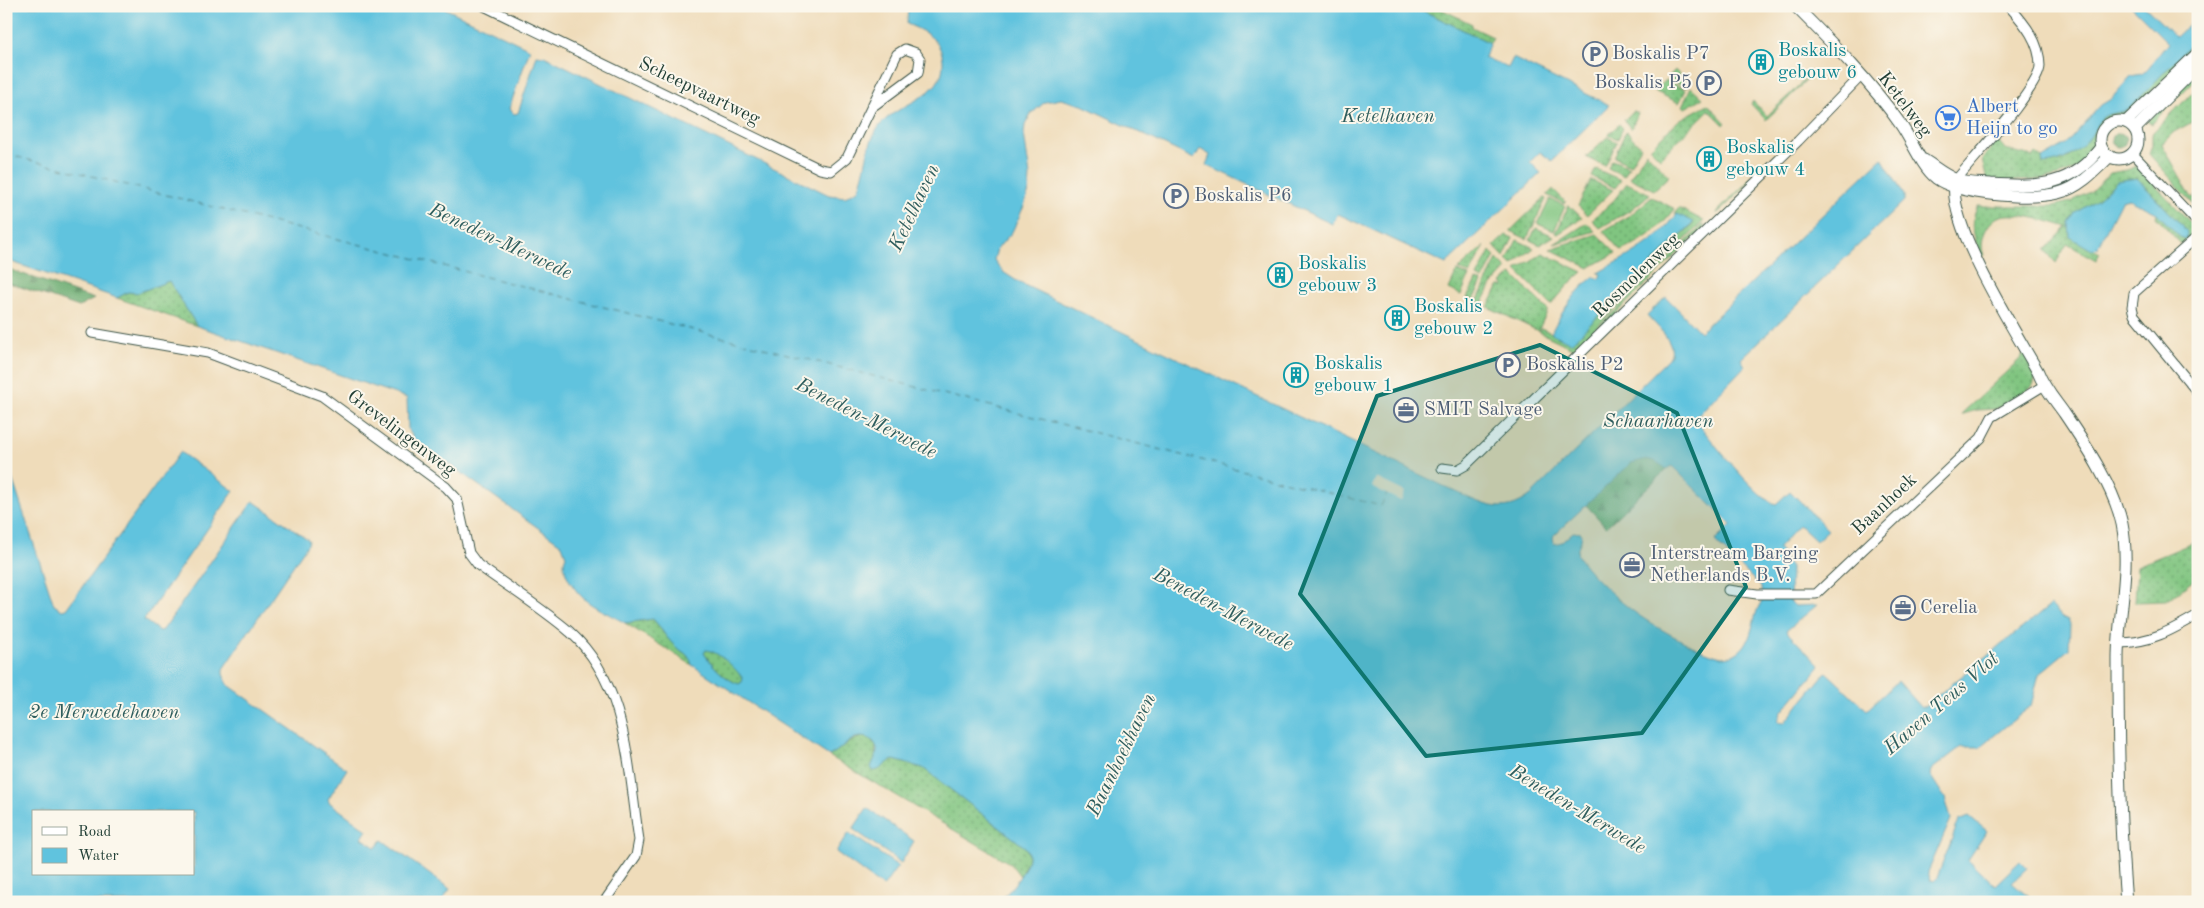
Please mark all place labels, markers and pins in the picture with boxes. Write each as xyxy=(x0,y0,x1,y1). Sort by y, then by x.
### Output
parking icon: Boskalis P7 xyxy=(1582,41,1608,67)
place label: Boskalis gebouw 6 xyxy=(1778,42,1857,83)
place label: Boskalis P7 xyxy=(1612,45,1710,64)
building icon: Boskalis gebouw 6 xyxy=(1748,49,1774,75)
parking icon: Boskalis P5 xyxy=(1696,70,1722,96)
place label: Boskalis P5 xyxy=(1594,74,1692,93)
place label: Albert Heijn to go xyxy=(1966,98,2058,139)
supermarket icon: Albert Heijn to go xyxy=(1935,105,1961,131)
place label: Boskalis gebouw 4 xyxy=(1726,139,1805,180)
building icon: Boskalis gebouw 4 xyxy=(1696,146,1722,172)
parking icon: Boskalis P6 xyxy=(1163,183,1189,209)
place label: Boskalis P6 xyxy=(1194,187,1292,206)
place label: Boskalis gebouw 3 xyxy=(1298,255,1377,296)
building icon: Boskalis gebouw 3 xyxy=(1267,262,1293,288)
place label: Boskalis gebouw 2 xyxy=(1414,298,1493,339)
building icon: Boskalis gebouw 2 xyxy=(1384,305,1410,331)
parking icon: Boskalis P2 xyxy=(1495,352,1521,378)
place label: Boskalis gebouw 1 xyxy=(1314,355,1393,396)
place label: Boskalis P2 xyxy=(1526,356,1624,375)
building icon: Boskalis gebouw 1 xyxy=(1283,362,1309,388)
office icon: SMIT Salvage xyxy=(1393,397,1419,423)
place label: SMIT Salvage xyxy=(1424,401,1542,420)
place label: Interstream Barging Netherlands B.V. xyxy=(1650,545,1819,586)
office icon: Interstream Barging Netherlands B.V. xyxy=(1619,552,1645,578)
office icon: Cerelia xyxy=(1890,595,1916,621)
place label: Cerelia xyxy=(1920,599,1978,618)

